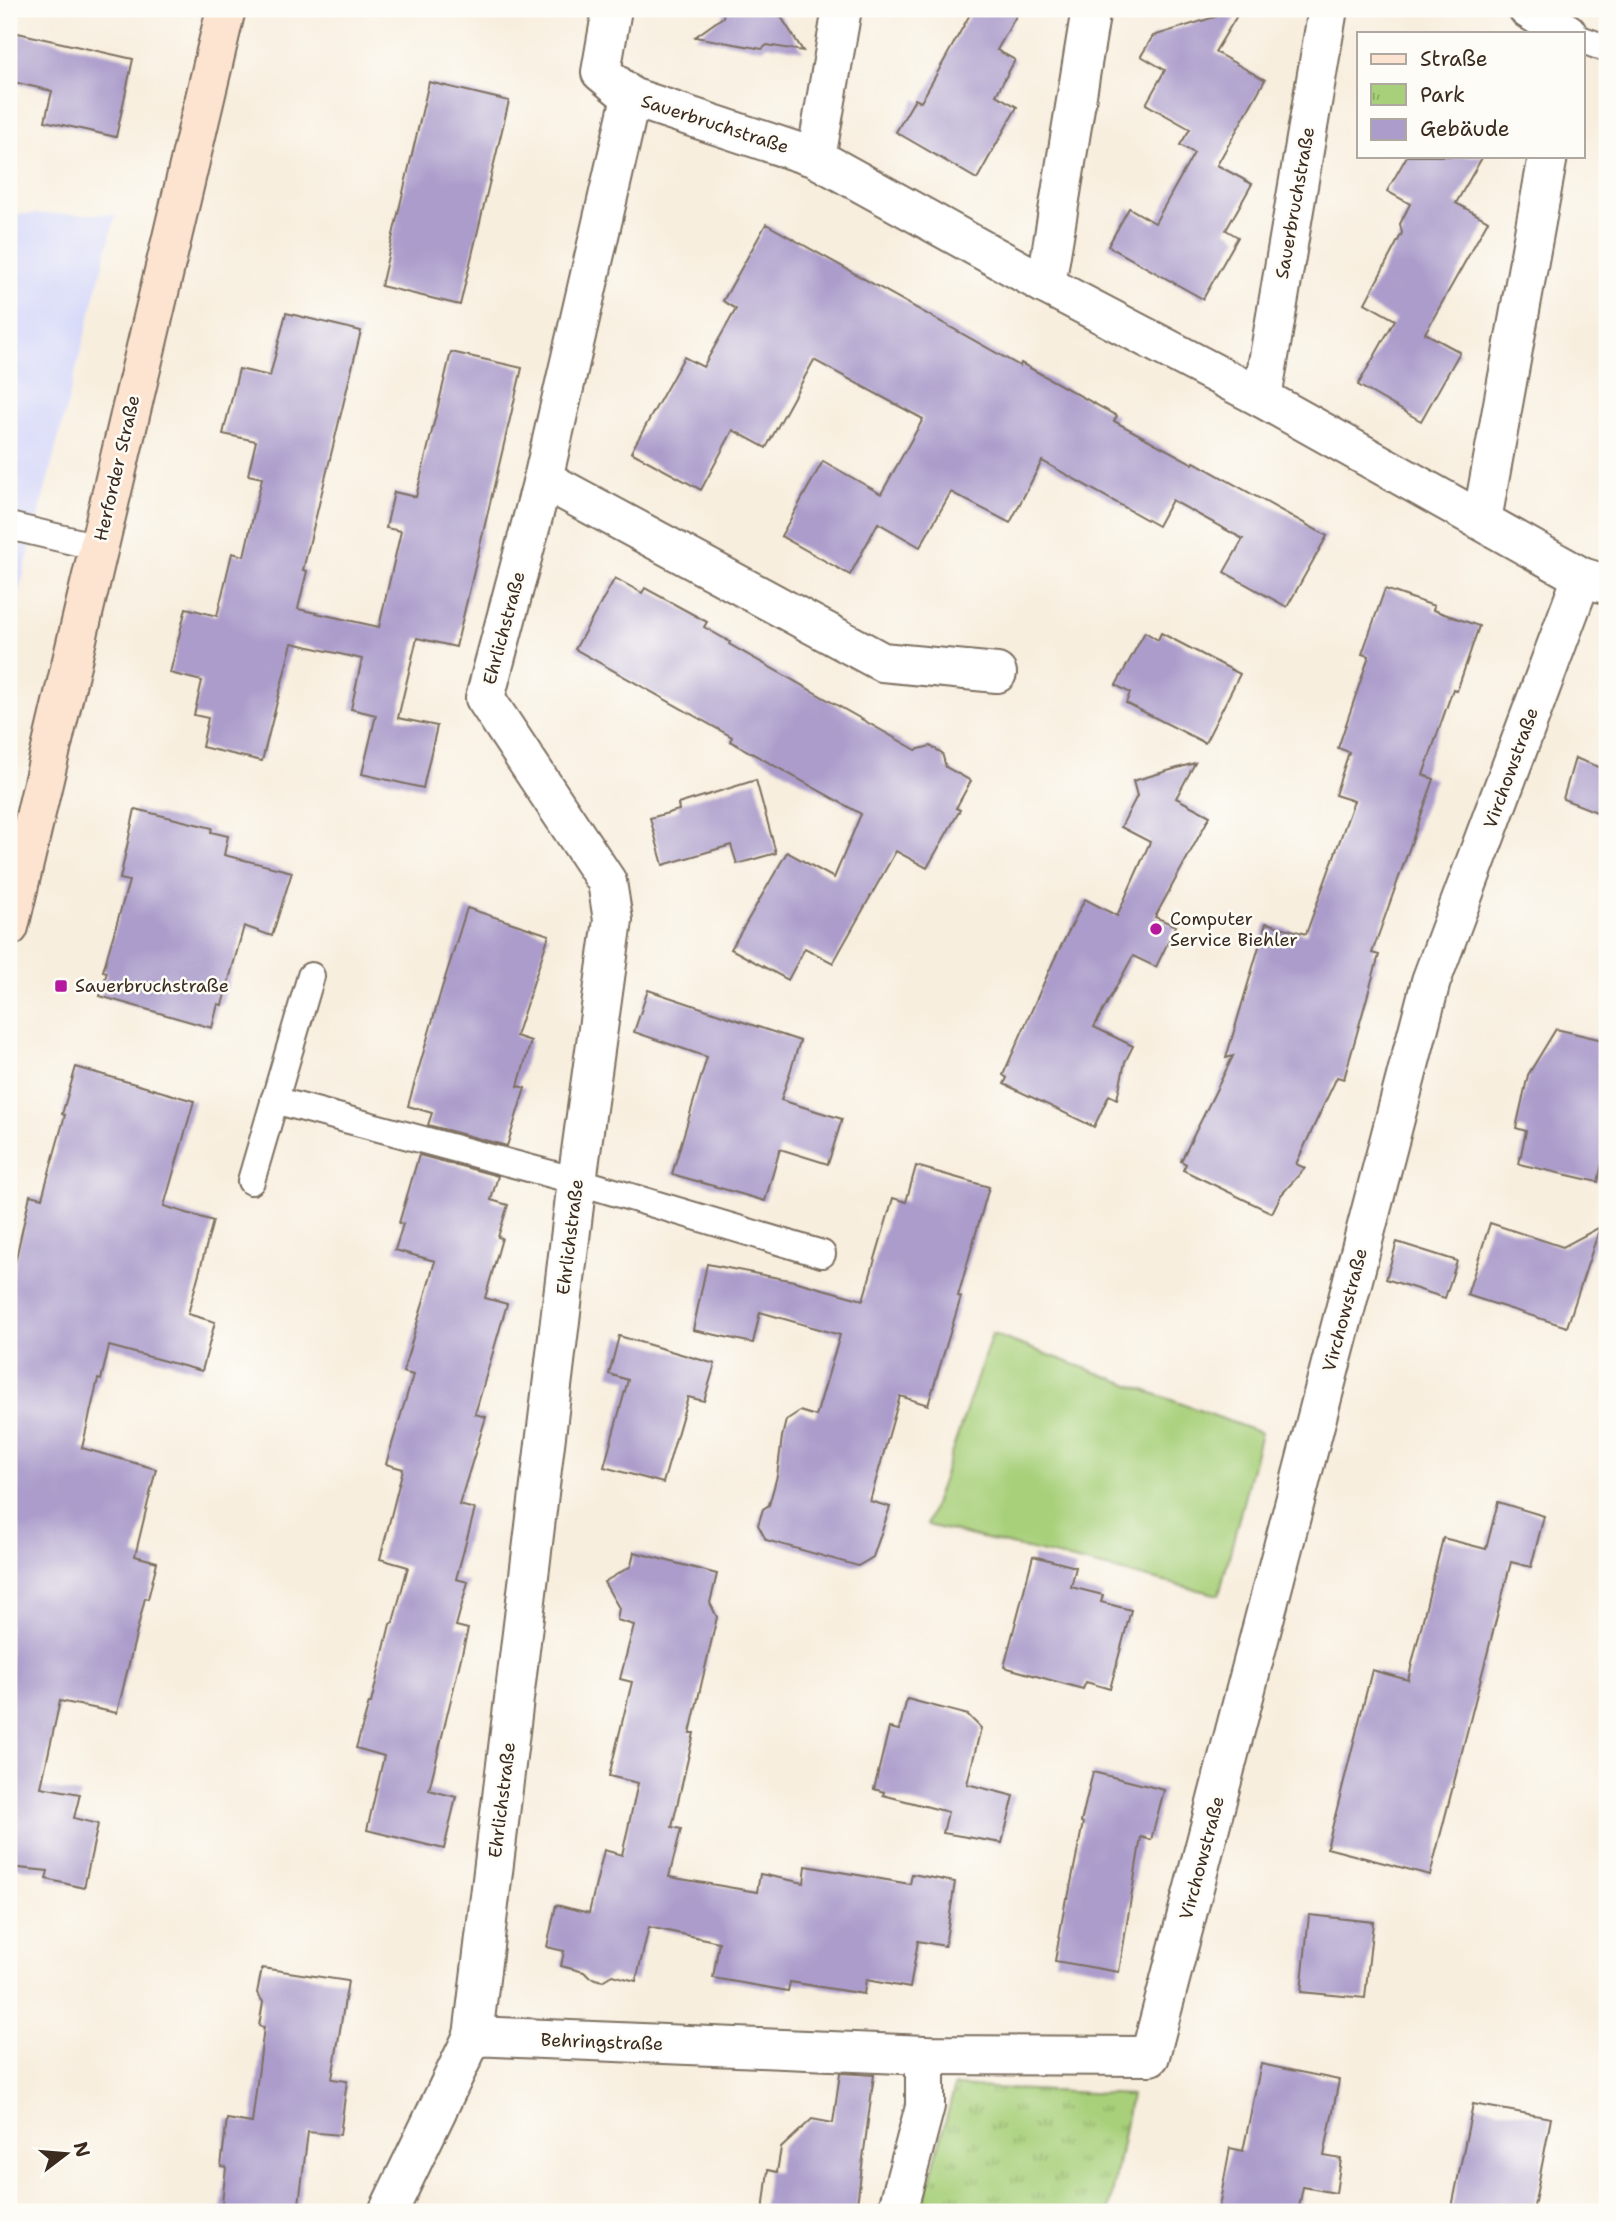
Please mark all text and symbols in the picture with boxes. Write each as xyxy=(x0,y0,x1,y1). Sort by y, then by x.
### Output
legend xyxy=(1357,32,1584,158)
text: Straße xyxy=(1420,45,1488,73)
text: Park xyxy=(1420,81,1465,109)
street label: Sauerbruchstraße xyxy=(638,89,792,159)
text: Gebäude xyxy=(1420,115,1510,143)
street label: Sauerbruchstraße xyxy=(1270,125,1320,281)
street label: Herforder Straße xyxy=(89,393,145,543)
street label: Ehrlichstraße xyxy=(477,569,531,687)
street label: Virchowstraße xyxy=(1478,704,1544,832)
place label: Computer Service Biehler xyxy=(1170,907,1298,952)
marker: Computer Service Biehler xyxy=(1148,921,1164,937)
place label: Sauerbruchstraße xyxy=(75,974,229,998)
marker: Sauerbruchstraße xyxy=(53,978,69,994)
street label: Ehrlichstraße xyxy=(551,1178,589,1296)
street label: Virchowstraße xyxy=(1317,1246,1373,1374)
street label: Ehrlichstraße xyxy=(483,1741,521,1859)
street label: Virchowstraße xyxy=(1174,1794,1230,1922)
street label: Behringstraße xyxy=(540,2028,664,2056)
north arrow xyxy=(32,2120,102,2190)
text: N xyxy=(68,2139,96,2160)

